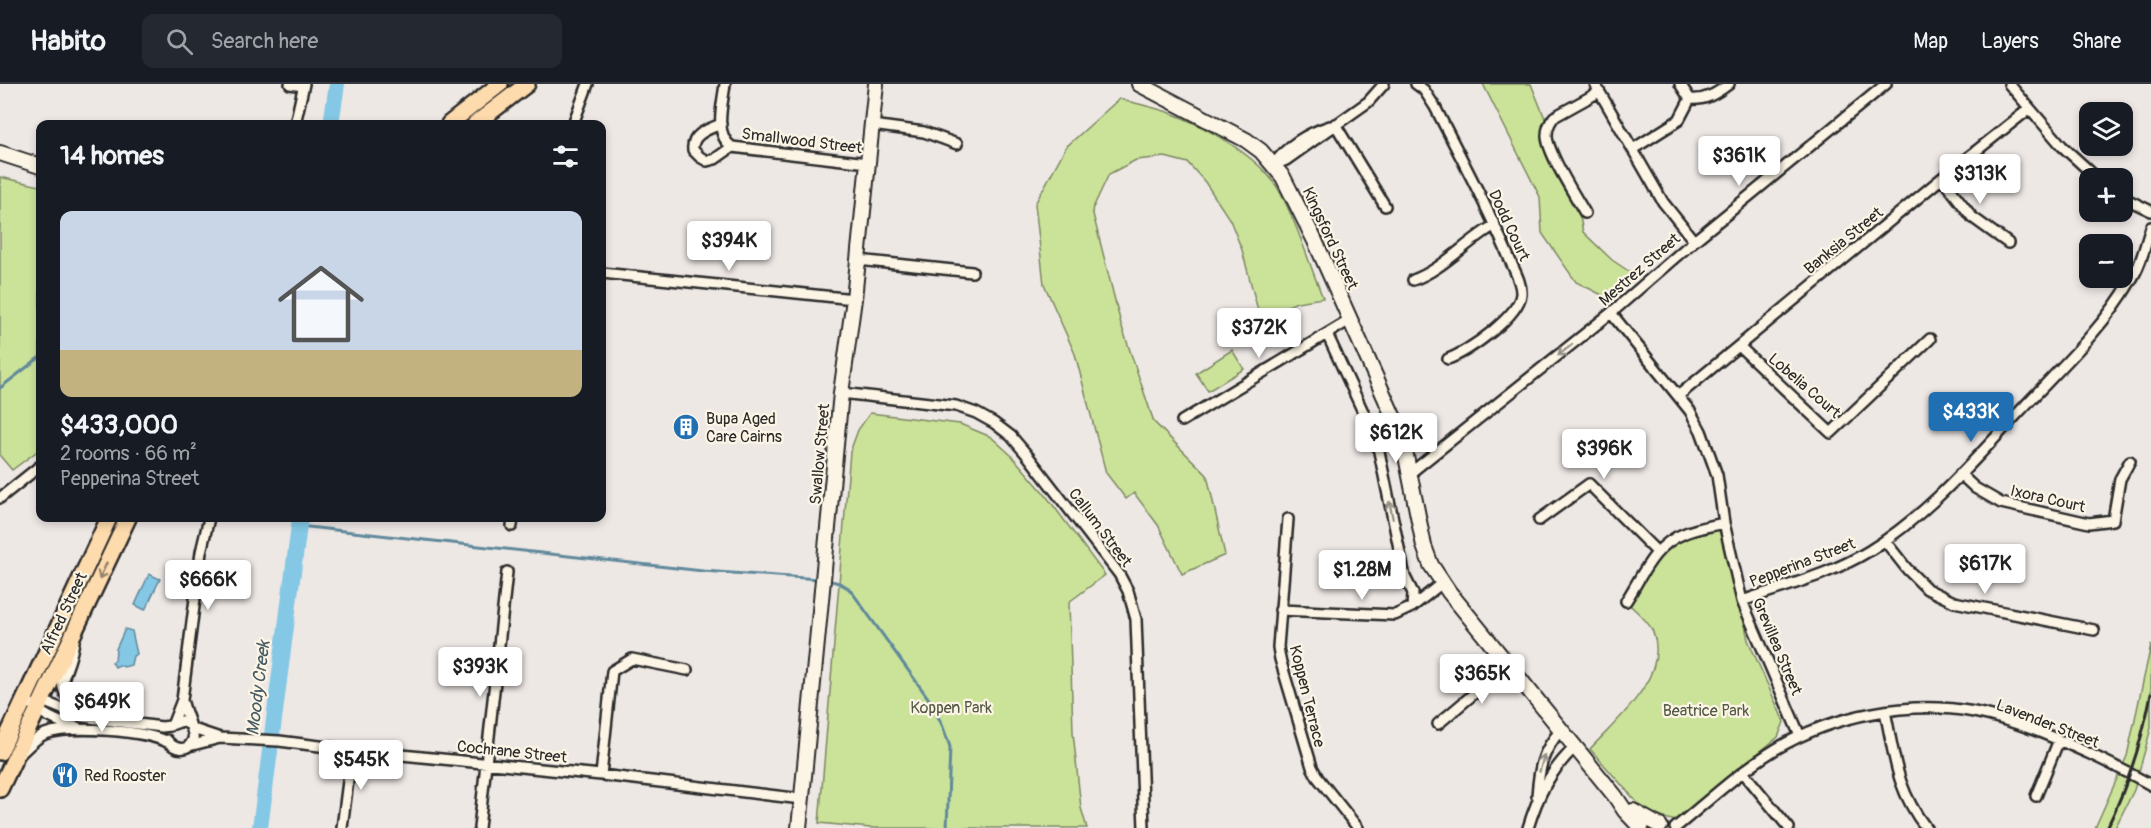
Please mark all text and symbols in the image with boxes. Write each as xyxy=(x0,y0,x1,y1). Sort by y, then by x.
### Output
search box xyxy=(142,14,562,68)
text: Habito xyxy=(30,24,106,59)
icon: search xyxy=(163,25,196,58)
text: Search here xyxy=(211,27,318,55)
text: Map xyxy=(1913,28,1948,55)
text: Layers xyxy=(1981,28,2039,55)
text: Share xyxy=(2072,28,2121,55)
map controls xyxy=(2079,102,2133,288)
button: layers xyxy=(2079,102,2133,156)
street label: Smallwood Street xyxy=(740,124,864,158)
pin: $361K xyxy=(1697,136,1781,187)
text: 14 homes xyxy=(60,140,164,172)
icon: filters xyxy=(549,140,582,173)
text: $361K xyxy=(1712,143,1766,168)
pin: $313K xyxy=(1938,154,2022,205)
text: $313K xyxy=(1953,161,2007,186)
button: + xyxy=(2079,168,2133,222)
street label: Kingsford Street xyxy=(1298,184,1363,293)
street label: Dodd Court xyxy=(1484,187,1535,265)
street label: Banksia Street xyxy=(1800,202,1888,279)
pin: $394K xyxy=(687,221,771,272)
text: $394K xyxy=(701,228,757,253)
street label: Mestrez Street xyxy=(1595,229,1685,311)
button: − xyxy=(2079,234,2133,288)
icon: home xyxy=(267,250,375,358)
pin: $372K xyxy=(1217,308,1301,359)
text: $372K xyxy=(1231,315,1287,340)
one-way arrow xyxy=(1557,343,1573,356)
street label: Lobelia Court xyxy=(1764,349,1845,423)
pin: $433K xyxy=(1929,392,2013,443)
text: $433K xyxy=(1943,399,1999,424)
street label: Swallow Street xyxy=(806,402,834,505)
text: $433,000 xyxy=(60,409,178,441)
place label: Bupa Aged Care Cairns xyxy=(706,409,782,447)
building icon: Bupa Aged Care Cairns xyxy=(671,412,701,442)
pin: $612K xyxy=(1354,413,1438,464)
text: $612K xyxy=(1369,420,1423,445)
pin: $396K xyxy=(1562,429,1646,480)
text: $396K xyxy=(1576,436,1632,461)
text: 2 rooms · 66 m² xyxy=(60,441,197,466)
text: Pepperina Street xyxy=(60,466,199,491)
street label: Ixora Court xyxy=(2008,481,2088,517)
street label: Callum Street xyxy=(1064,484,1137,571)
one-way arrow xyxy=(1385,501,1396,520)
street label: Pepperina Street xyxy=(1747,533,1858,592)
pin: $617K xyxy=(1943,544,2027,595)
pin: $1.28M xyxy=(1313,550,1411,601)
text: $617K xyxy=(1959,551,2011,576)
text: $1.28M xyxy=(1333,557,1391,582)
pin: $666K xyxy=(166,560,250,611)
one-way arrow xyxy=(97,561,109,579)
text: $666K xyxy=(179,567,237,592)
street label: Alfred Street xyxy=(36,569,92,658)
street label: Grevillea Street xyxy=(1748,595,1807,699)
water label: Moody Creek xyxy=(241,638,276,737)
street label: Koppen Terrace xyxy=(1285,643,1329,749)
pin: $393K xyxy=(438,647,522,698)
text: $393K xyxy=(452,654,508,679)
pin: $365K xyxy=(1440,654,1524,705)
text: $365K xyxy=(1454,661,1510,686)
pin: $649K xyxy=(60,682,144,733)
text: $649K xyxy=(74,689,130,714)
street label: Lavender Street xyxy=(1993,695,2102,753)
park label: Koppen Park xyxy=(910,698,992,718)
park label: Beatrice Park xyxy=(1663,701,1750,721)
street label: Cochrane Street xyxy=(456,736,568,768)
pin: $545K xyxy=(319,740,403,791)
text: $545K xyxy=(333,747,389,772)
one-way arrow xyxy=(1537,754,1548,773)
restaurant icon: Red Rooster xyxy=(50,760,80,790)
place label: Red Rooster xyxy=(84,766,166,786)

